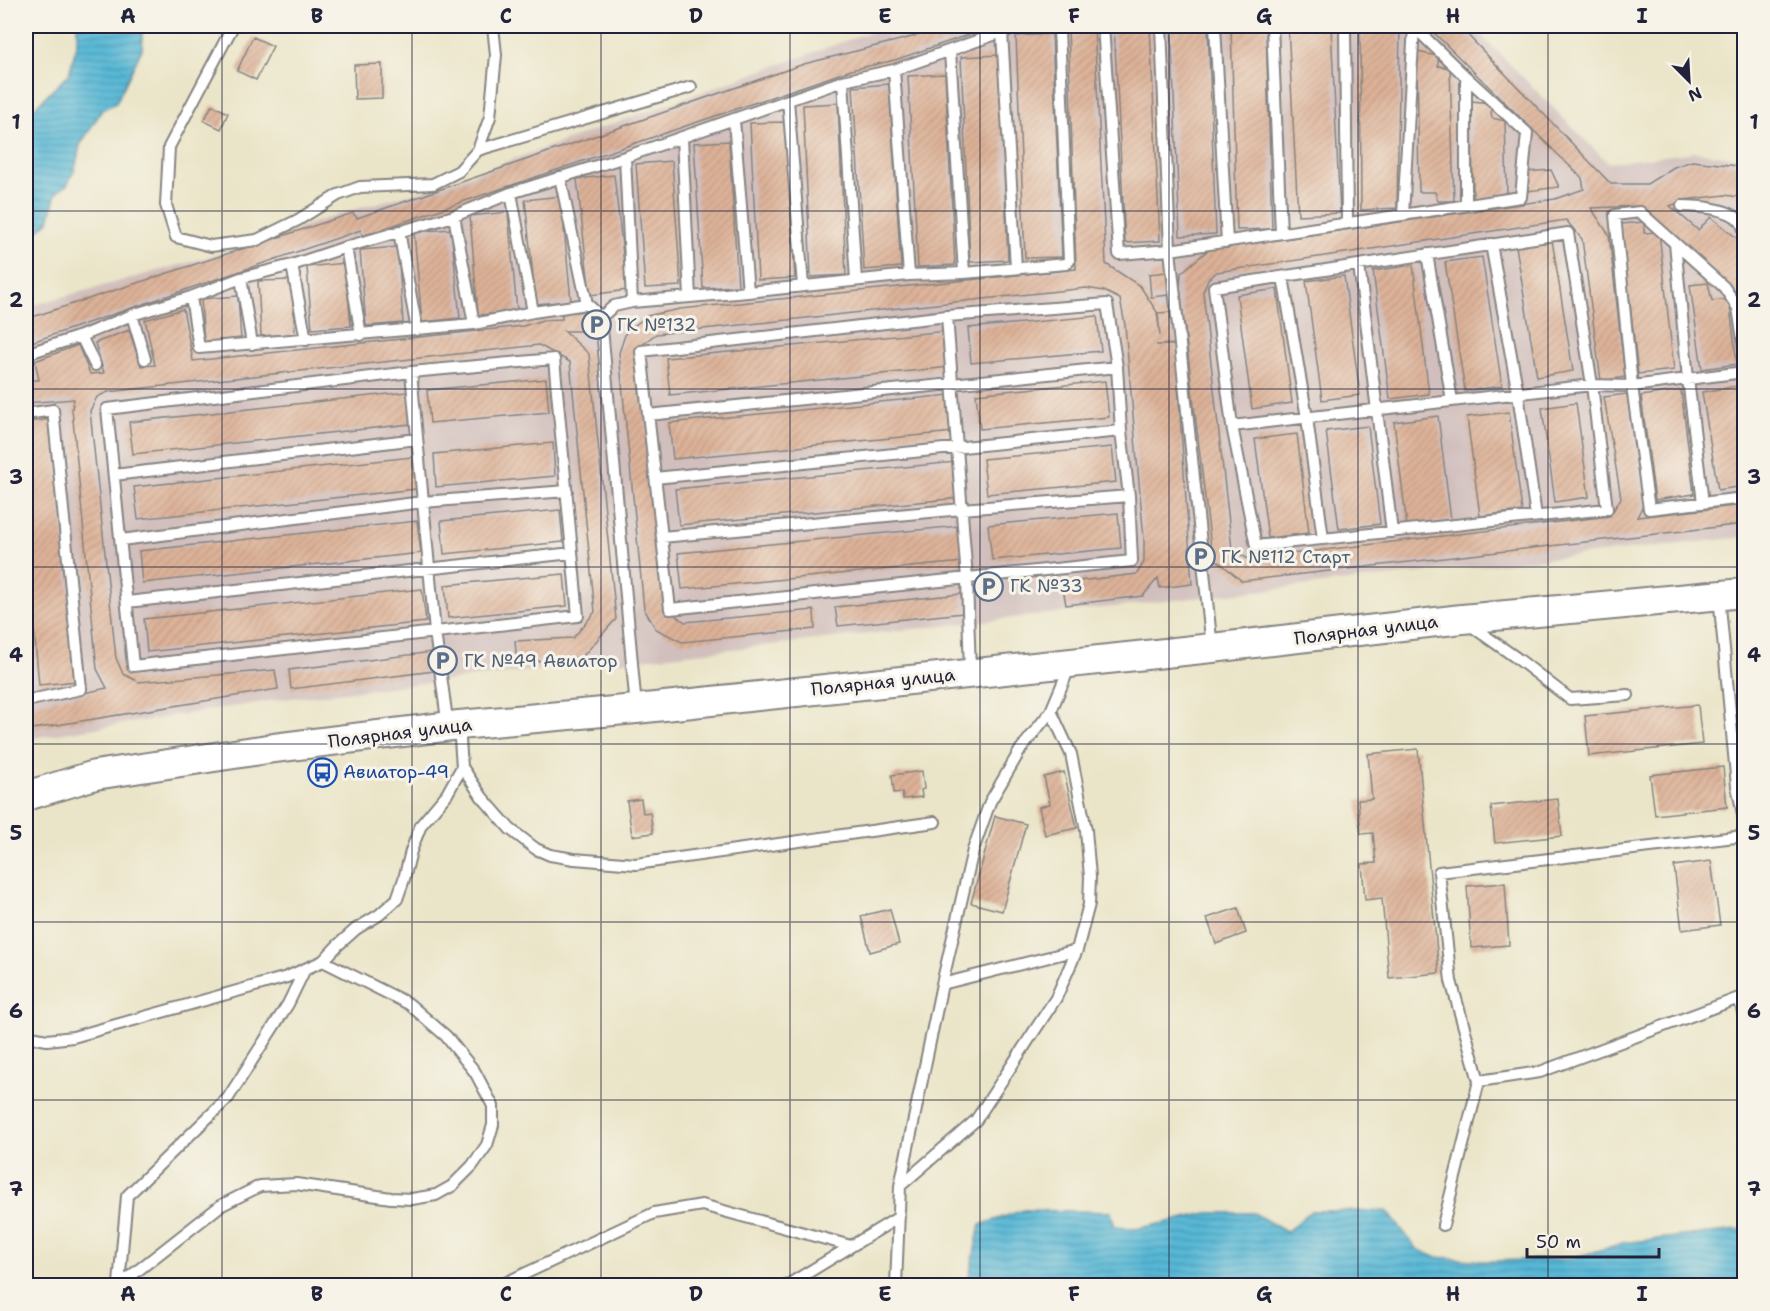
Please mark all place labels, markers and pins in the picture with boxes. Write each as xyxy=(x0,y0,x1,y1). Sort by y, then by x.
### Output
parking icon: ГК №132 xyxy=(580,309,612,341)
place label: ГК №132 xyxy=(617,313,696,337)
parking icon: ГК №112 Старт xyxy=(1184,541,1216,573)
place label: ГК №112 Старт xyxy=(1221,545,1351,569)
parking icon: ГК №33 xyxy=(973,570,1005,602)
place label: ГК №33 xyxy=(1010,574,1083,598)
parking icon: ГК №49 Авиатор xyxy=(427,645,459,677)
place label: ГК №49 Авиатор xyxy=(464,649,618,673)
bus stop icon: Авиатор-49 xyxy=(306,756,338,788)
place label: Авиатор-49 xyxy=(343,760,449,784)

